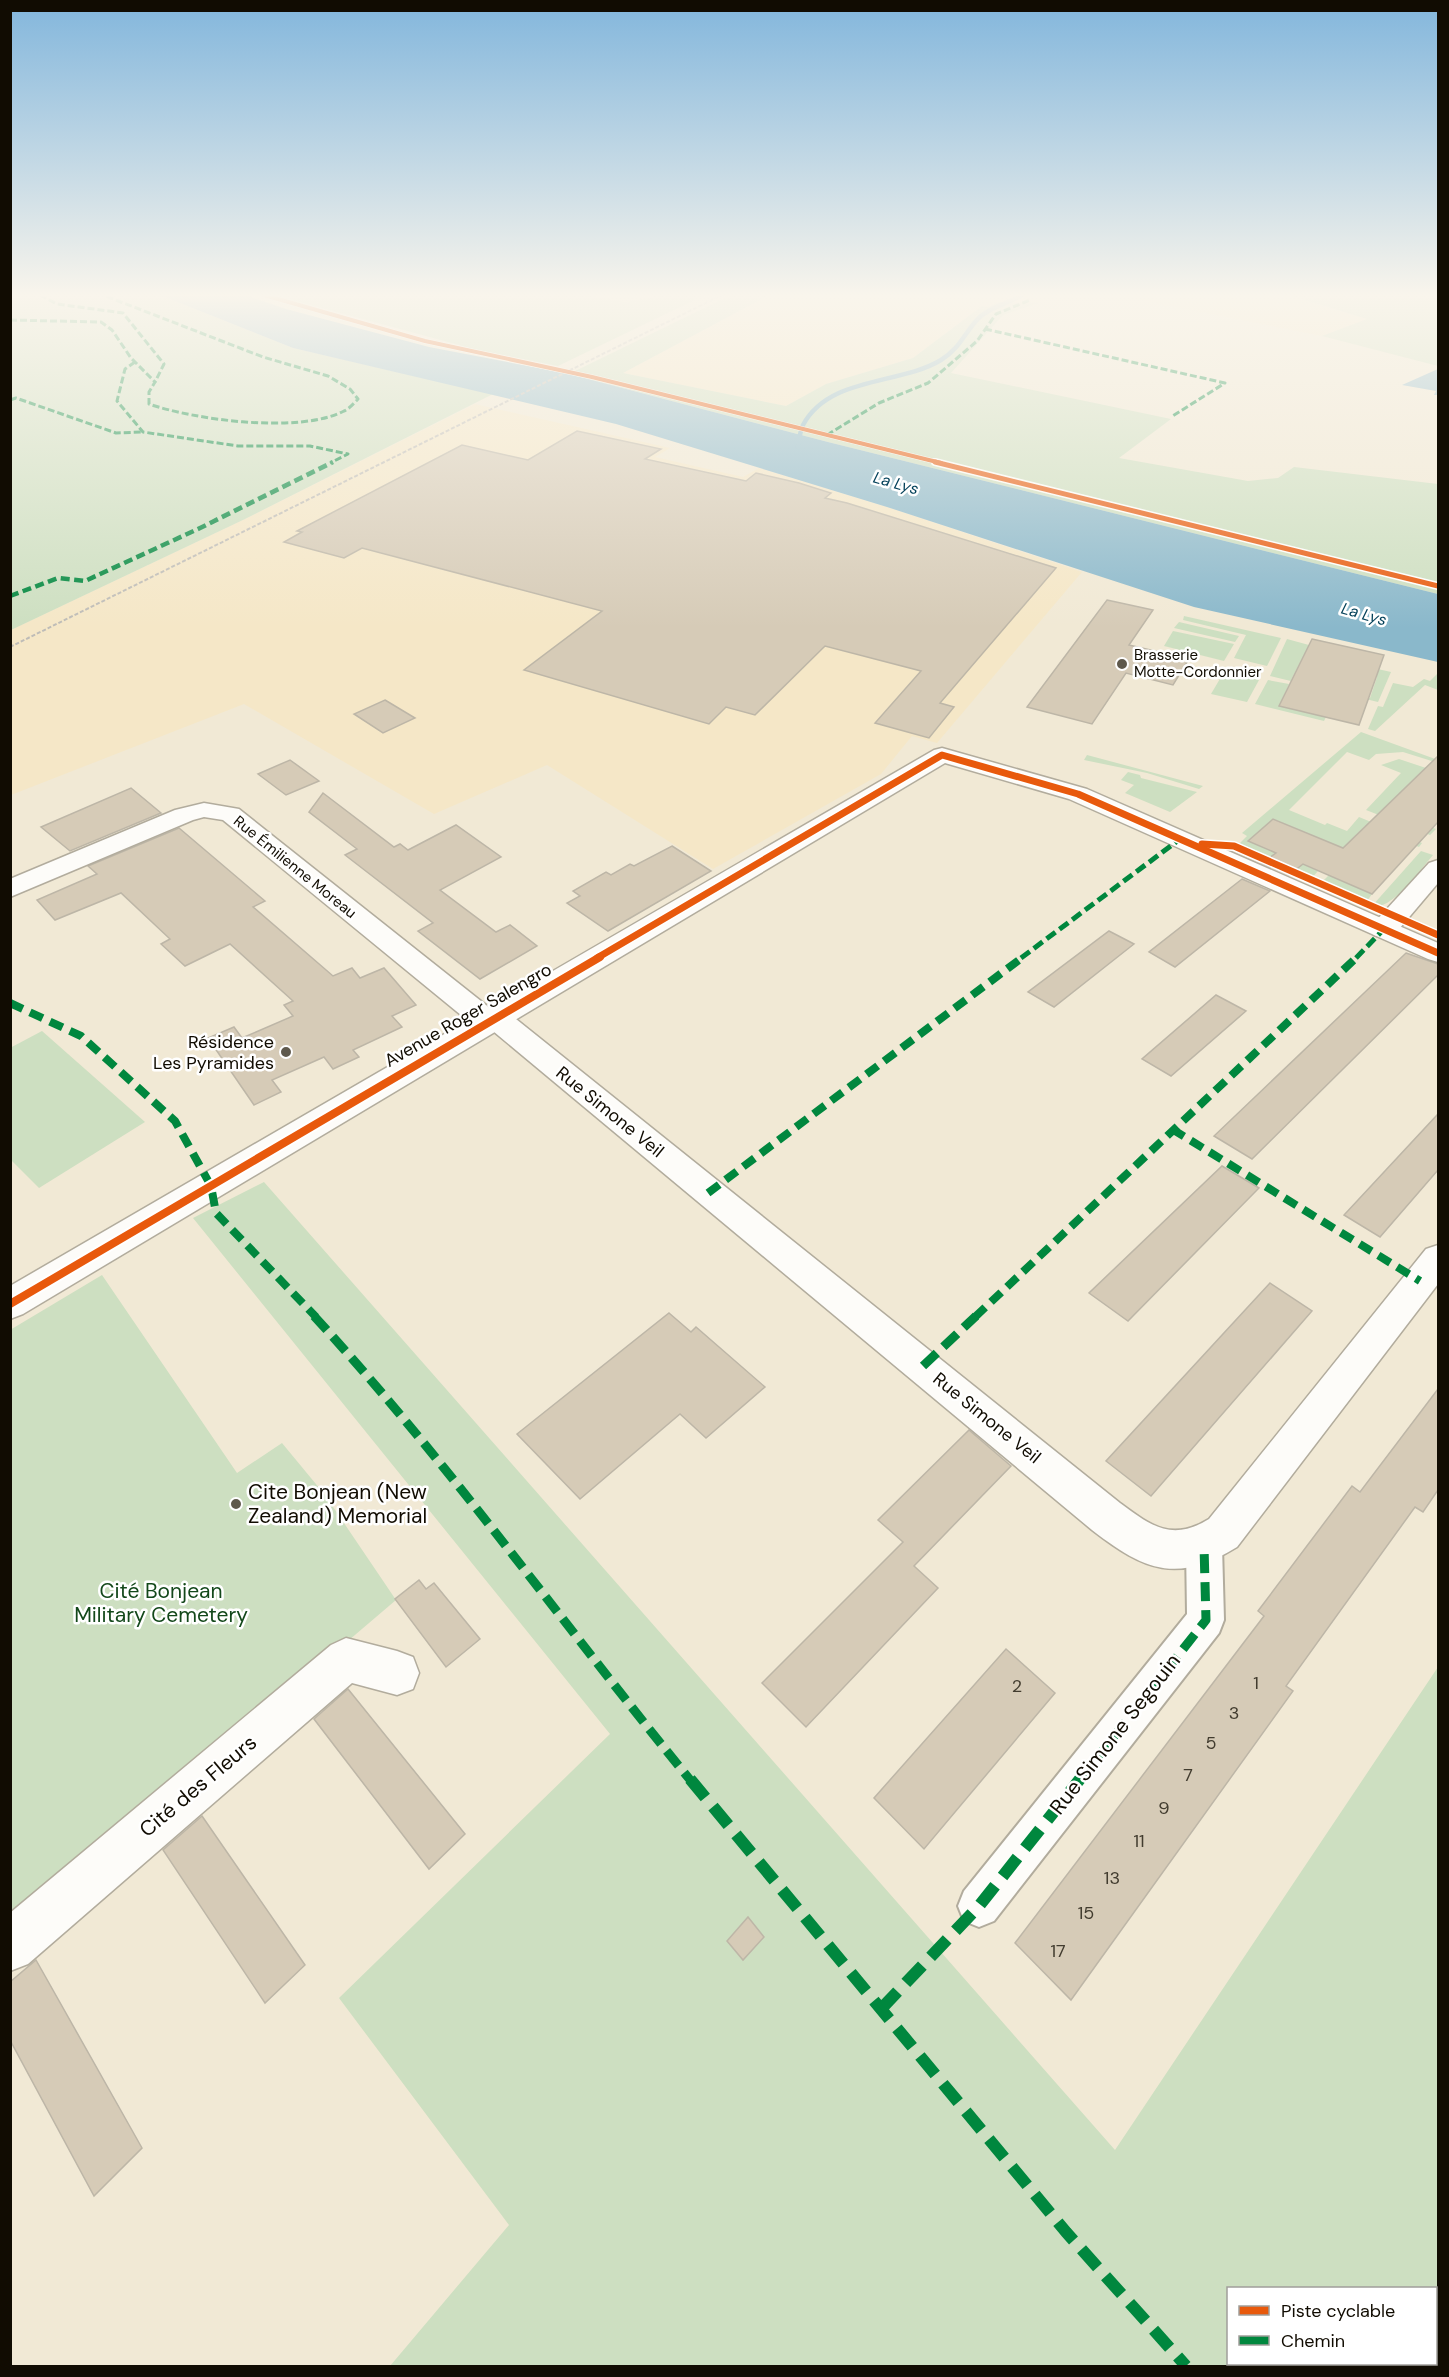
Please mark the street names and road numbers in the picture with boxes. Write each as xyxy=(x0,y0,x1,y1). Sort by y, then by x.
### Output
street label: Rue Émilienne Moreau xyxy=(229,811,361,923)
street label: Avenue Roger Salengro xyxy=(380,957,556,1073)
street label: Rue Simone Veil xyxy=(551,1061,669,1163)
street label: Rue Simone Veil xyxy=(928,1367,1046,1469)
street label: Rue Simone Segouin xyxy=(1043,1648,1187,1820)
street label: Cité des Fleurs xyxy=(133,1729,263,1843)

